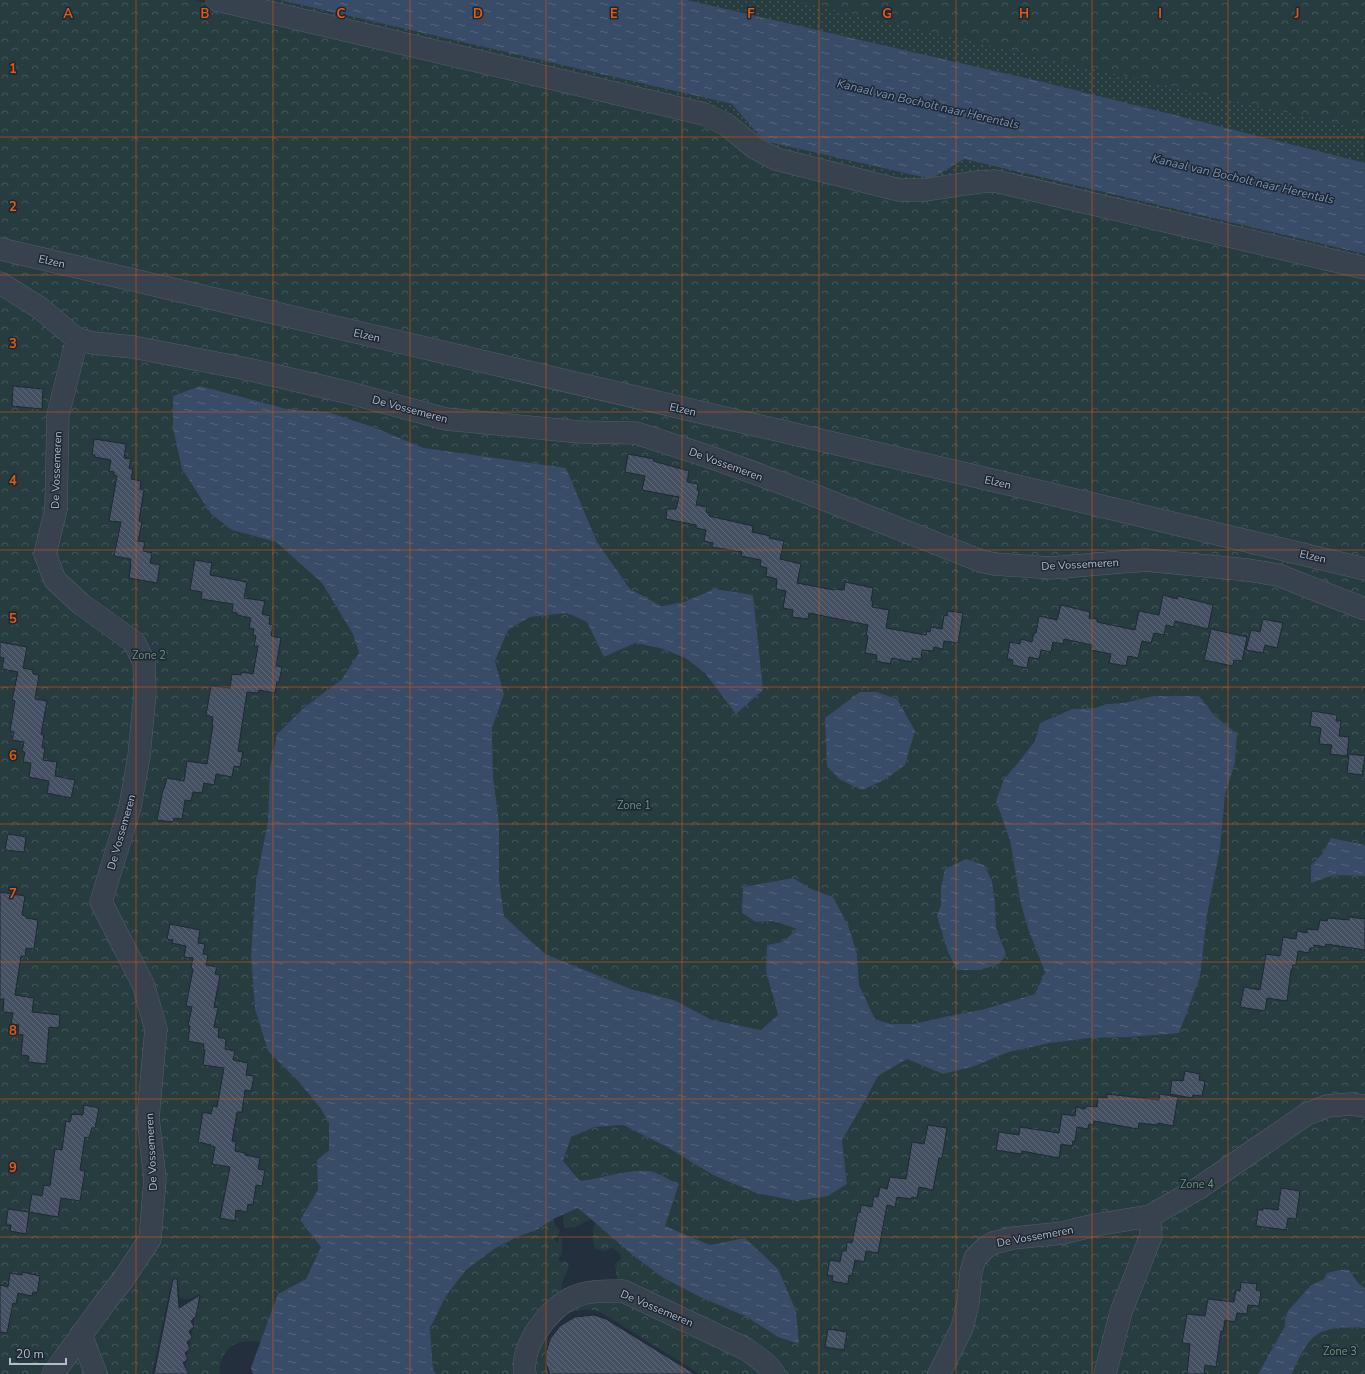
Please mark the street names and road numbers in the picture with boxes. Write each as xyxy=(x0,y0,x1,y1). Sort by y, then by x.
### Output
street label: Elzen xyxy=(37,251,67,272)
street label: Elzen xyxy=(352,325,382,346)
street label: De Vossemeren xyxy=(370,392,449,427)
street label: Elzen xyxy=(668,399,698,420)
street label: De Vossemeren xyxy=(48,431,65,509)
street label: De Vossemeren xyxy=(687,444,765,485)
street label: Elzen xyxy=(983,472,1013,493)
street label: Elzen xyxy=(1298,546,1328,567)
street label: De Vossemeren xyxy=(1041,555,1119,574)
street label: De Vossemeren xyxy=(104,793,139,871)
street label: De Vossemeren xyxy=(142,1113,161,1191)
street label: De Vossemeren xyxy=(996,1222,1075,1251)
street label: De Vossemeren xyxy=(618,1286,695,1331)

